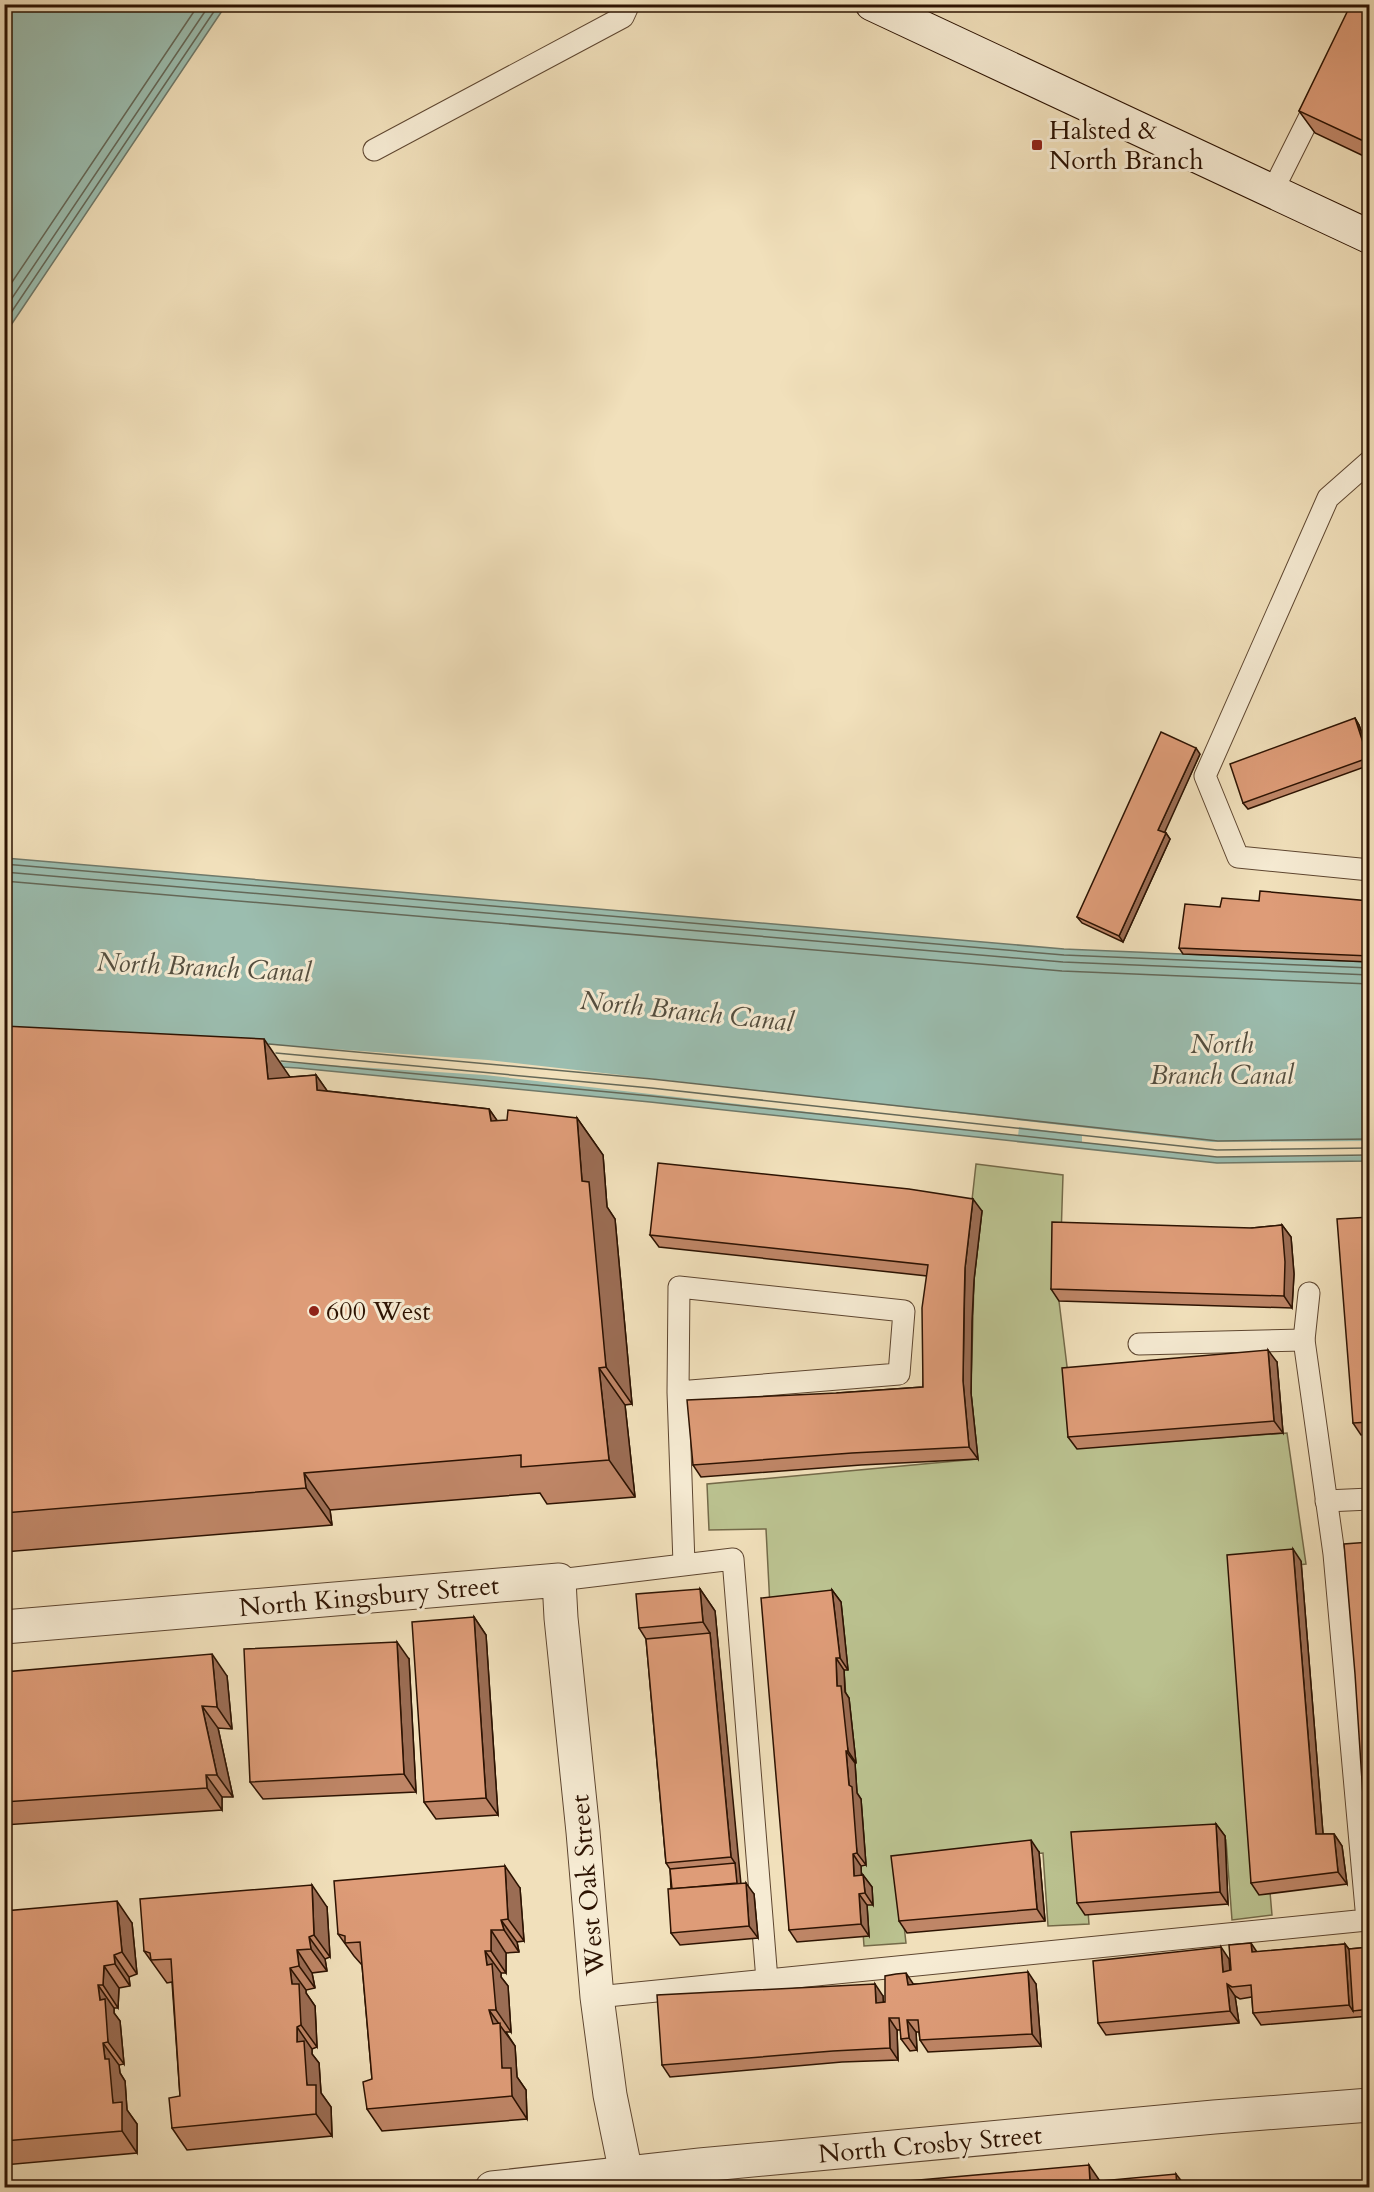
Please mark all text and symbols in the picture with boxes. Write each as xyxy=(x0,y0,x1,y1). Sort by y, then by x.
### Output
place label: Halsted & North Branch xyxy=(1049,113,1203,178)
marker: Halsted & North Branch xyxy=(1030,138,1044,152)
water label: North Branch Canal xyxy=(96,943,313,992)
water label: North Branch Canal xyxy=(578,982,796,1041)
water label: North Branch Canal xyxy=(1150,1026,1295,1094)
place label: 600 West xyxy=(326,1294,430,1329)
marker: 600 West xyxy=(307,1304,321,1318)
street label: North Kingsbury Street xyxy=(238,1568,501,1625)
street label: West Oak Street xyxy=(562,1793,613,1978)
street label: North Crosby Street xyxy=(817,2117,1043,2172)

